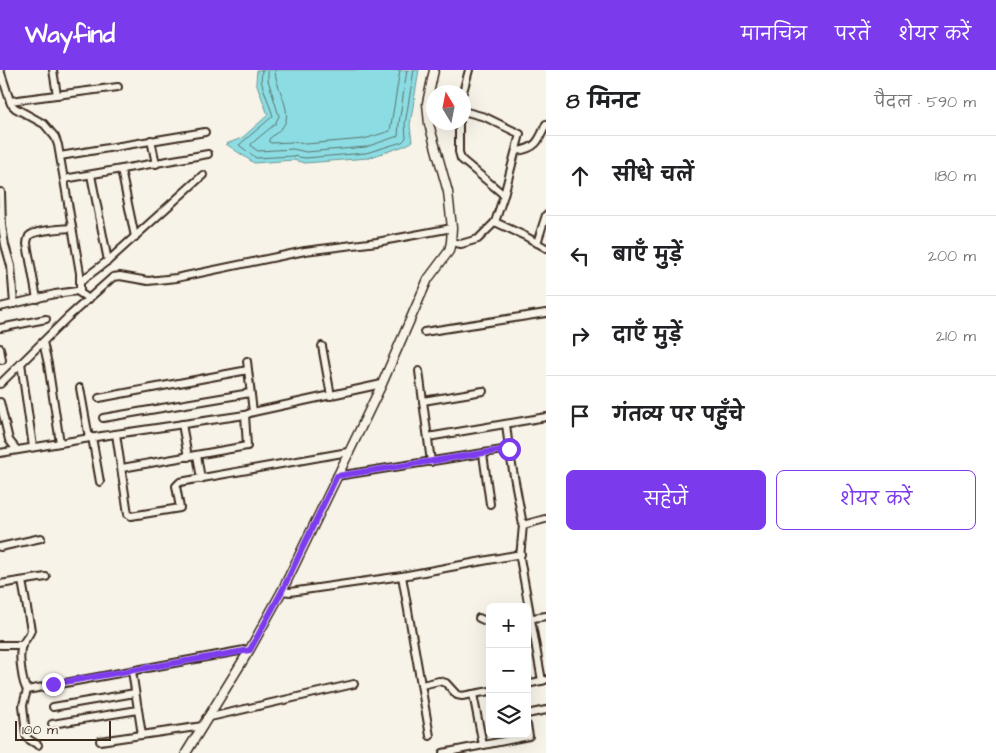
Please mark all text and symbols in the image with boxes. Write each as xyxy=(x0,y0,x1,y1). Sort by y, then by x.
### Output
text: Wayfind xyxy=(25,18,115,52)
text: मानचित्र xyxy=(741,22,807,47)
text: परतें xyxy=(835,22,870,47)
text: शेयर करें xyxy=(898,22,971,47)
north arrow xyxy=(426,85,471,130)
text: 8 मिनट xyxy=(566,87,639,116)
text: पैदल · 590 m xyxy=(875,91,976,113)
icon: ahead xyxy=(566,162,594,190)
text: सीधे चलें xyxy=(613,162,694,189)
text: 180 m xyxy=(935,165,976,187)
icon: left xyxy=(566,242,594,270)
text: बाएँ मुड़ें xyxy=(613,242,682,269)
text: 200 m xyxy=(928,245,976,267)
icon: right xyxy=(566,322,594,350)
text: दाएँ मुड़ें xyxy=(613,322,682,349)
text: 210 m xyxy=(936,325,976,347)
icon: arrive xyxy=(566,402,594,430)
text: गंतव्य पर पहुँचे xyxy=(613,402,744,429)
route start xyxy=(498,438,521,461)
button: सहेजें xyxy=(566,470,766,530)
button: शेयर करें xyxy=(776,470,976,530)
map controls xyxy=(486,603,531,738)
button: + xyxy=(486,603,531,648)
button: − xyxy=(486,648,531,693)
route end xyxy=(42,673,65,696)
button: layers xyxy=(486,693,531,738)
scale bar xyxy=(15,718,111,741)
text: 100 m xyxy=(22,720,58,740)

